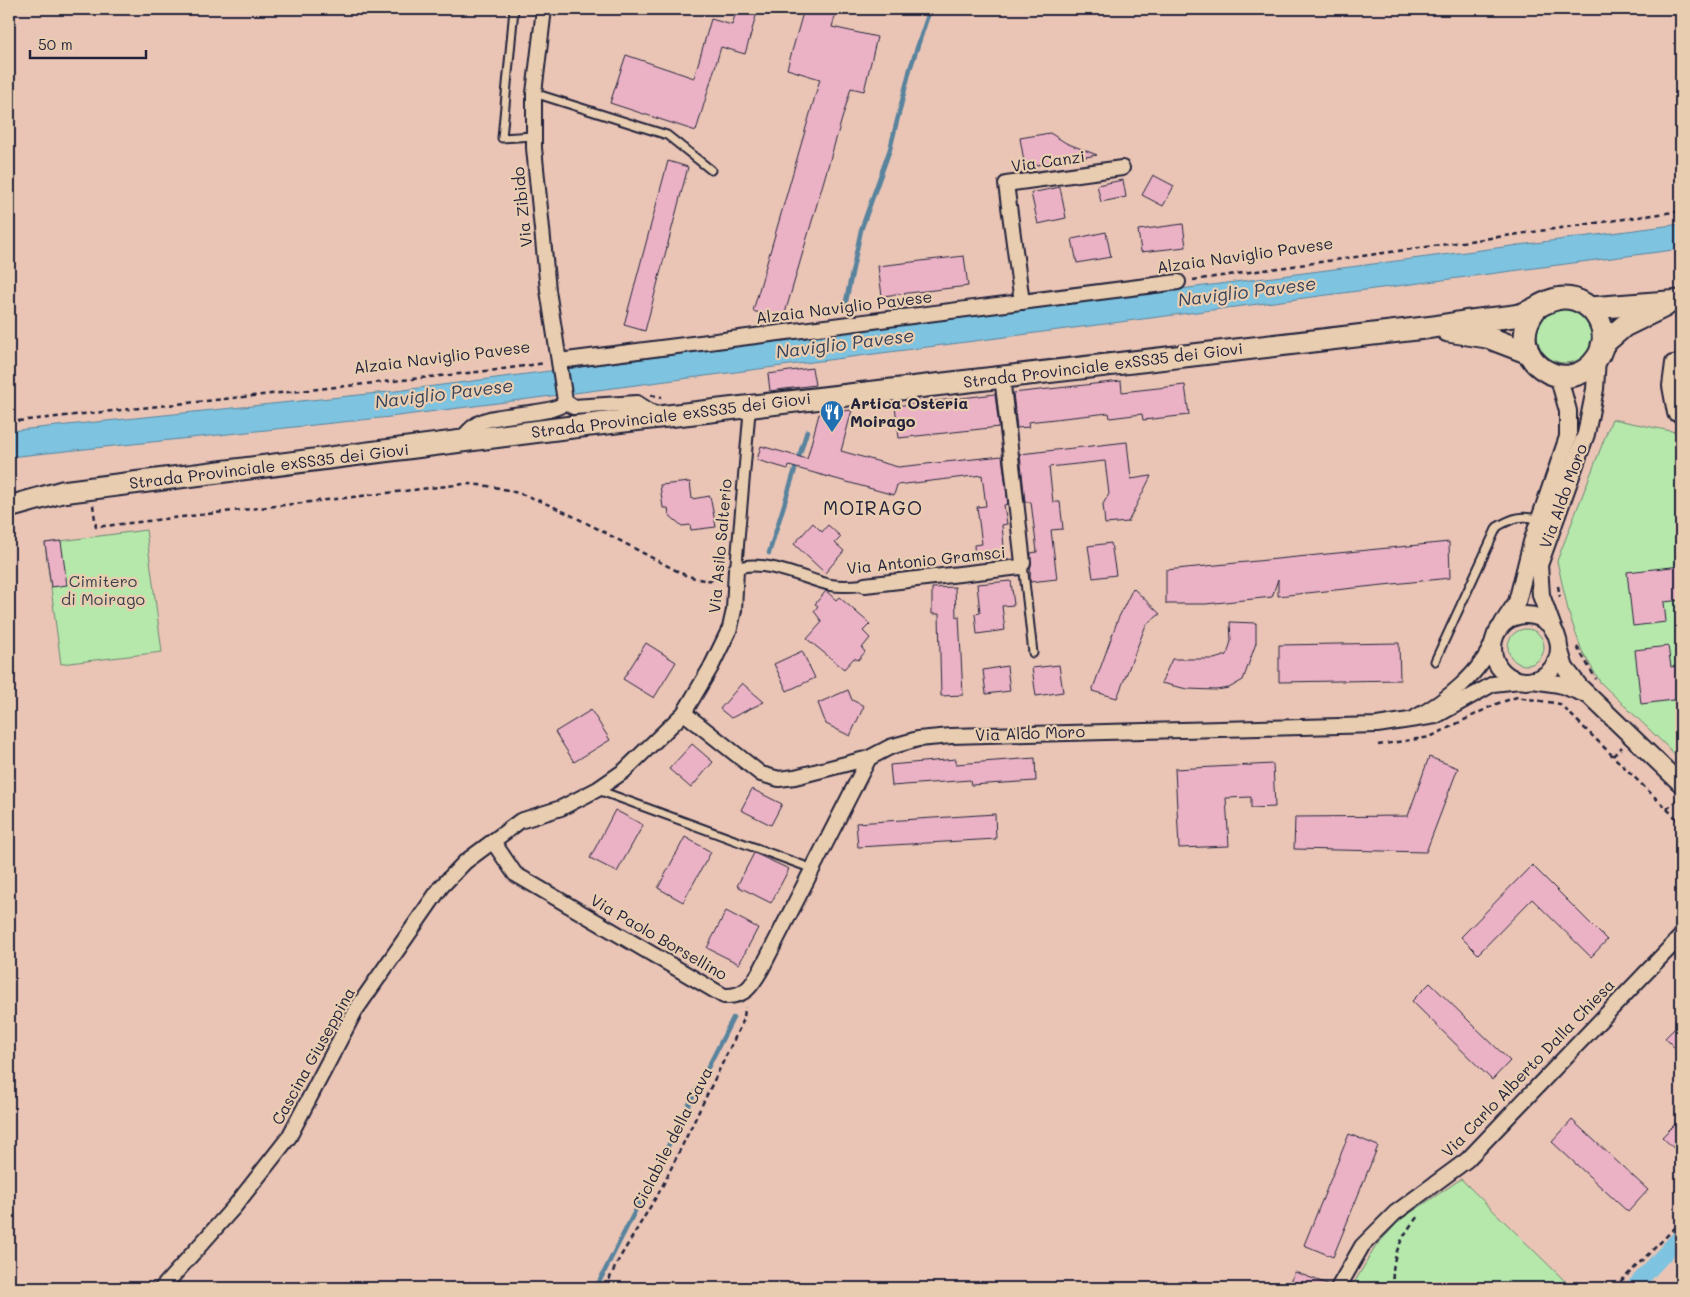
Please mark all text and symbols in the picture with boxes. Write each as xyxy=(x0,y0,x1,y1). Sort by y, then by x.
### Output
scale bar xyxy=(30,28,146,60)
text: 50 m xyxy=(38,34,73,54)
street label: Via Canzi xyxy=(1010,145,1086,176)
street label: Via Zibido xyxy=(507,166,536,248)
street label: Alzaia Naviglio Pavese xyxy=(1155,232,1334,277)
water label: Naviglio Pavese xyxy=(1176,271,1317,311)
street label: Alzaia Naviglio Pavese xyxy=(754,285,933,328)
water label: Naviglio Pavese xyxy=(774,323,915,363)
street label: Alzaia Naviglio Pavese xyxy=(352,335,531,378)
street label: Strada Provinciale exSS35 dei Giovi xyxy=(962,337,1244,392)
water label: Naviglio Pavese xyxy=(373,373,514,413)
street label: Strada Provinciale exSS35 dei Giovi xyxy=(530,387,812,442)
place label: Artica Osteria Moirago xyxy=(850,392,969,431)
restaurant icon: Artica Osteria Moirago xyxy=(819,399,845,433)
street label: Strada Provinciale exSS35 dei Giovi xyxy=(128,438,410,493)
street label: Via Aldo Moro xyxy=(1534,441,1591,551)
street label: Via Asilo Salterio xyxy=(703,478,736,614)
district label: MOIRAGO xyxy=(823,495,923,520)
street label: Via Antonio Gramsci xyxy=(845,541,1007,578)
park label: Cimitero di Moirago xyxy=(61,570,145,609)
street label: Via Aldo Moro xyxy=(975,720,1085,745)
street label: Via Paolo Borsellino xyxy=(587,889,731,984)
street label: Via Carlo Alberto Dalla Chiesa xyxy=(1437,974,1619,1161)
street label: Cascina Giuseppina xyxy=(266,983,359,1128)
street label: Ciclabile della Cava xyxy=(627,1063,717,1212)

